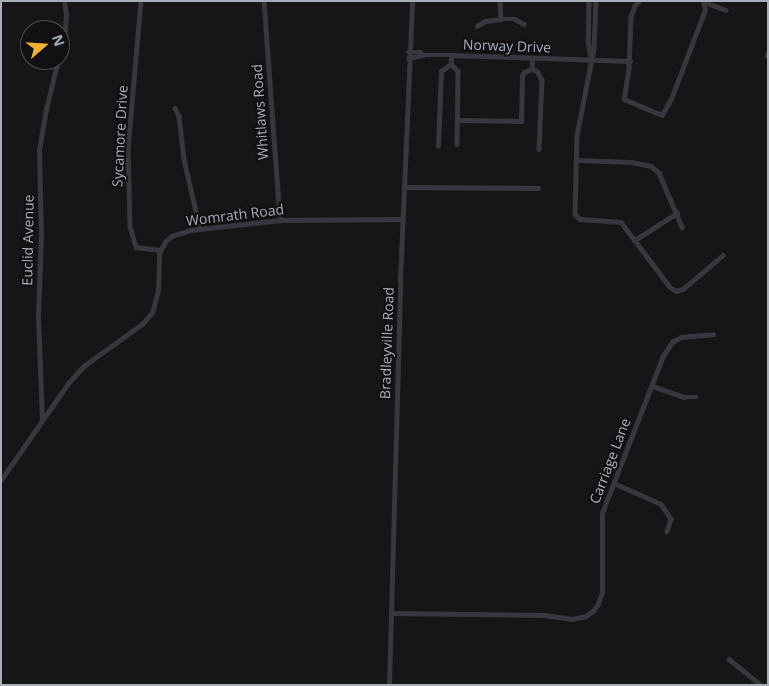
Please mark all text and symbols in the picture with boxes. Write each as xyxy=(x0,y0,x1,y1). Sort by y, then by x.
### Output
north arrow xyxy=(20,20,70,70)
text: N xyxy=(48,32,70,49)
street label: Norway Drive xyxy=(463,36,551,56)
street label: Whitlaws Road xyxy=(248,64,272,160)
street label: Sycamore Drive xyxy=(109,85,131,187)
street label: Euclid Avenue xyxy=(19,194,37,286)
street label: Womrath Road xyxy=(185,201,285,229)
street label: Bradleyville Road xyxy=(377,287,397,399)
street label: Carriage Lane xyxy=(586,416,634,506)

